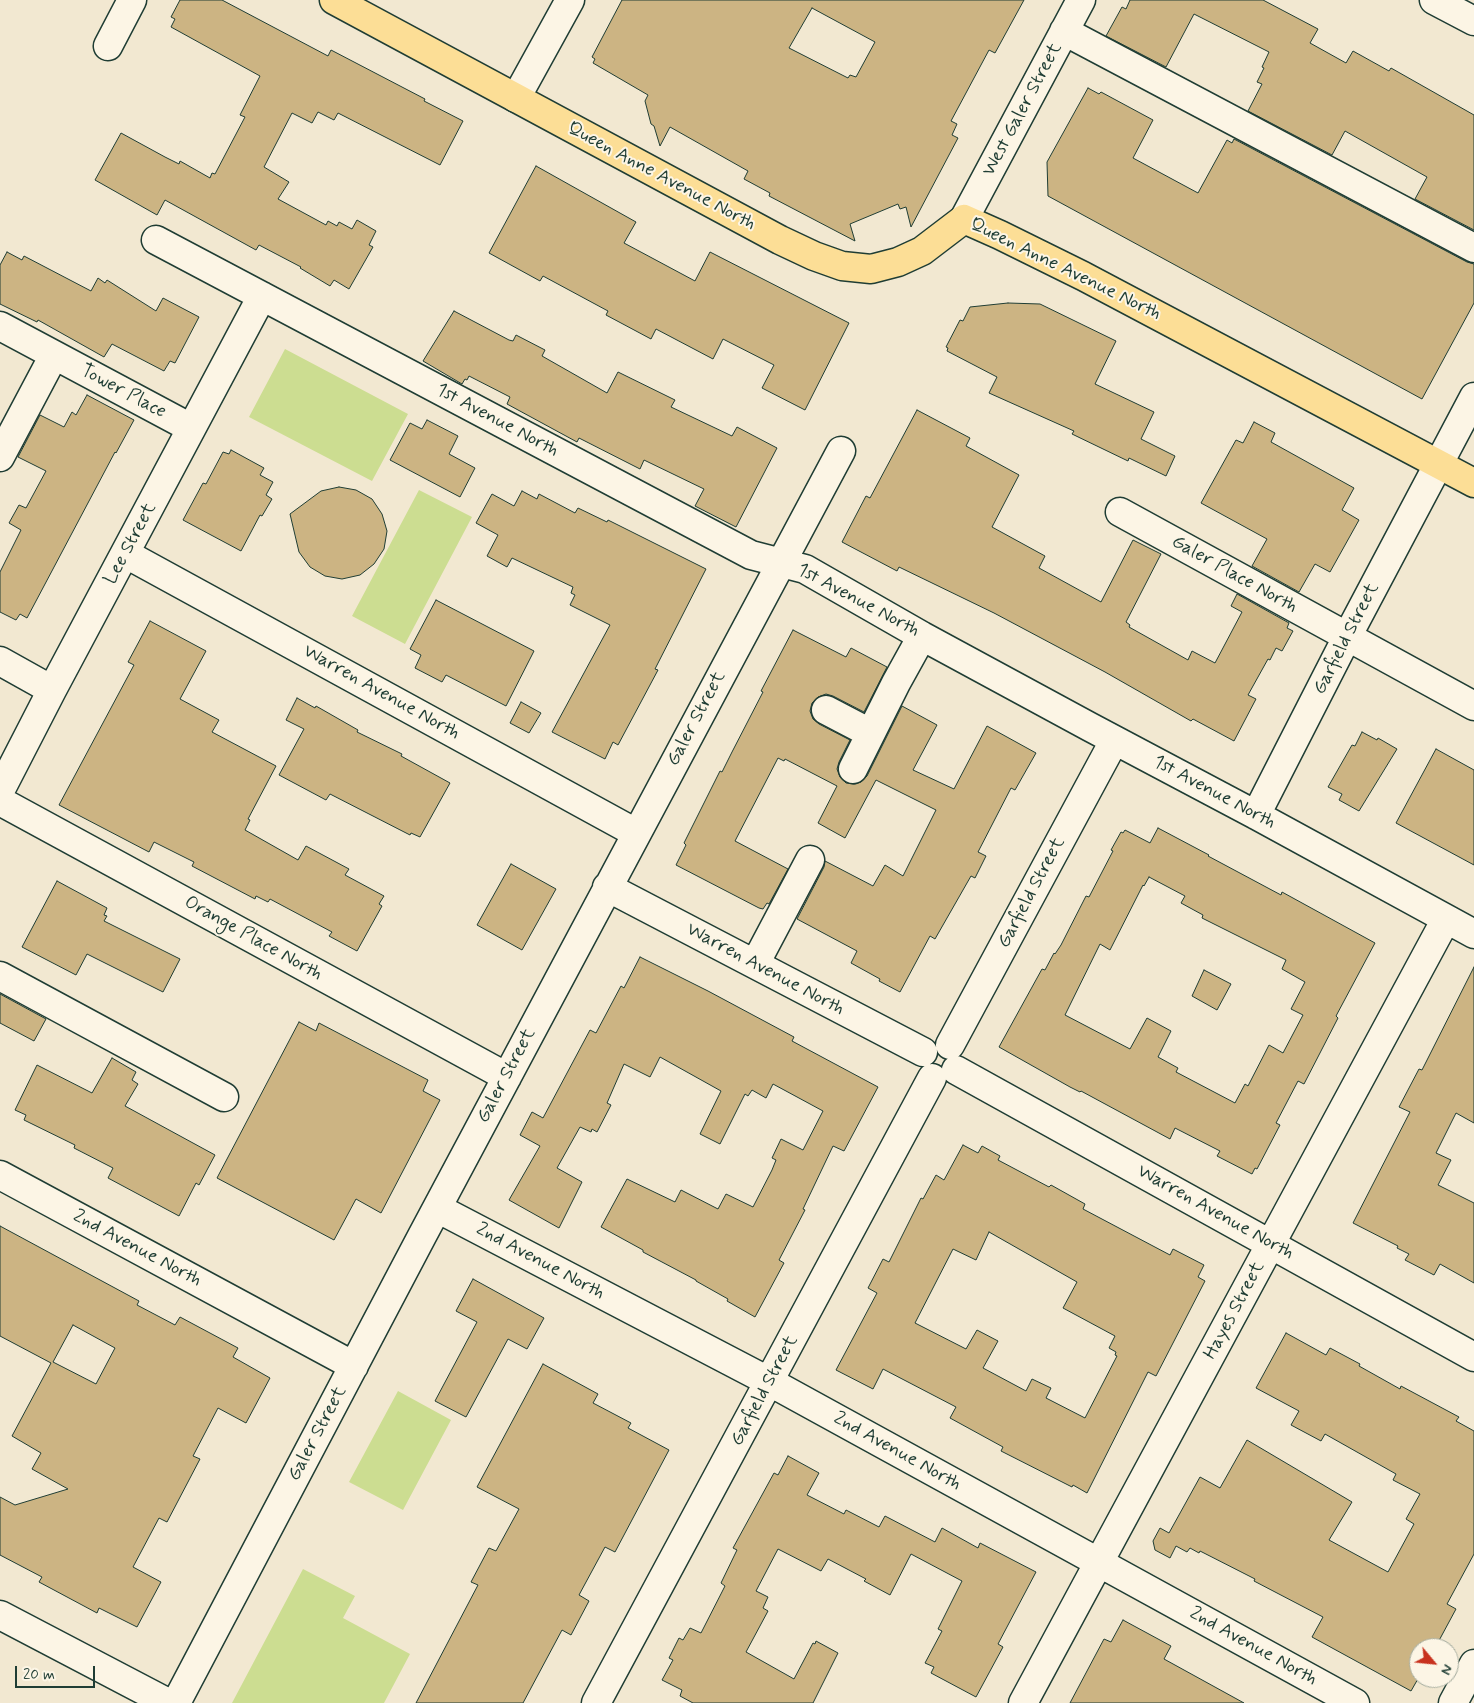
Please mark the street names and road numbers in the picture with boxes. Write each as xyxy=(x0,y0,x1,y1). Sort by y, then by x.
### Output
street label: West Galer Street xyxy=(978,39,1068,181)
street label: Queen Anne Avenue North xyxy=(563,118,759,236)
street label: Queen Anne Avenue North xyxy=(966,214,1164,326)
street label: Tower Place xyxy=(76,360,170,424)
street label: 1st Avenue North xyxy=(432,379,562,463)
street label: Lee Street xyxy=(100,499,162,589)
street label: Galer Place North xyxy=(1167,531,1301,619)
street label: 1st Avenue North xyxy=(793,559,923,643)
street label: Garfield Street xyxy=(1309,580,1385,698)
street label: Warren Avenue North xyxy=(299,640,463,746)
street label: Galer Street xyxy=(663,668,731,770)
street label: 1st Avenue North xyxy=(1149,751,1279,835)
street label: Garfield Street xyxy=(993,834,1071,952)
street label: Orange Place North xyxy=(180,892,326,986)
street label: Warren Avenue North xyxy=(682,919,848,1021)
street label: Galer Street xyxy=(473,1025,541,1127)
street label: Warren Avenue North xyxy=(1133,1160,1297,1266)
street label: 2nd Avenue North xyxy=(69,1206,205,1292)
street label: 2nd Avenue North xyxy=(472,1219,608,1305)
street label: Hayes Street xyxy=(1200,1258,1270,1364)
street label: Garfield Street xyxy=(726,1332,804,1450)
street label: Galer Street xyxy=(284,1383,352,1485)
street label: 2nd Avenue North xyxy=(829,1408,965,1496)
street label: 2nd Avenue North xyxy=(1185,1603,1321,1691)

